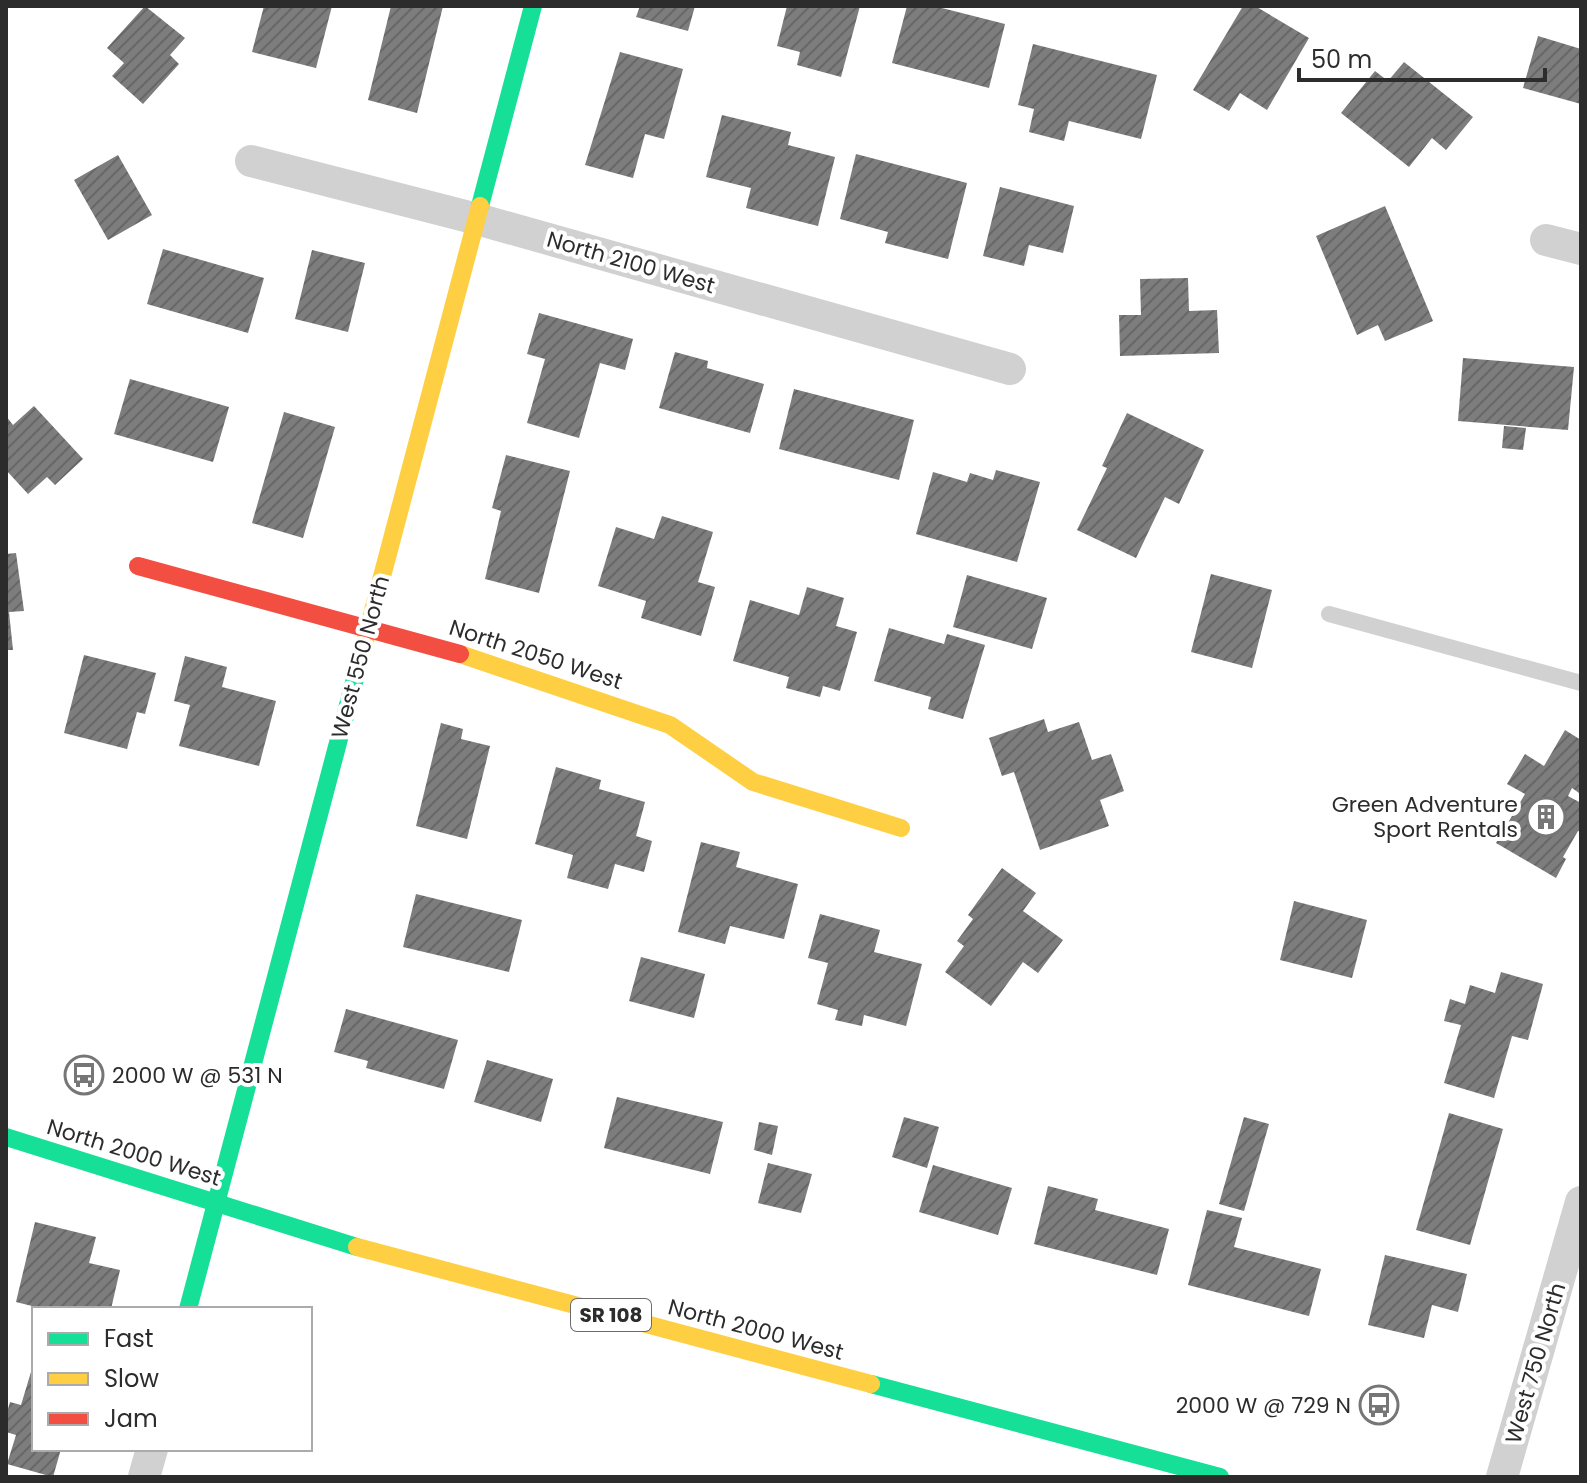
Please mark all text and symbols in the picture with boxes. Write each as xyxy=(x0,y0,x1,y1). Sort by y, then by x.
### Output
scale bar xyxy=(1299,32,1545,82)
text: 50 m xyxy=(1311,43,1372,76)
street label: North 2100 West xyxy=(543,224,719,301)
street label: West 550 North xyxy=(324,572,397,742)
street label: North 2050 West xyxy=(445,612,626,697)
place label: Green Adventure Sport Rentals xyxy=(1332,789,1518,845)
building icon: Green Adventure Sport Rentals xyxy=(1525,796,1567,838)
bus stop icon: 2000 W @ 531 N xyxy=(63,1054,105,1096)
place label: 2000 W @ 531 N xyxy=(112,1060,283,1091)
street label: North 2000 West xyxy=(43,1111,225,1194)
street label: West 750 North xyxy=(1498,1279,1573,1447)
street label: North 2000 West xyxy=(665,1291,847,1368)
road number: SR 108 xyxy=(571,1299,651,1331)
legend xyxy=(32,1307,312,1451)
text: Fast xyxy=(104,1322,154,1355)
text: Slow xyxy=(104,1362,159,1395)
bus stop icon: 2000 W @ 729 N xyxy=(1358,1384,1400,1426)
place label: 2000 W @ 729 N xyxy=(1176,1390,1351,1421)
text: Jam xyxy=(104,1402,158,1435)

